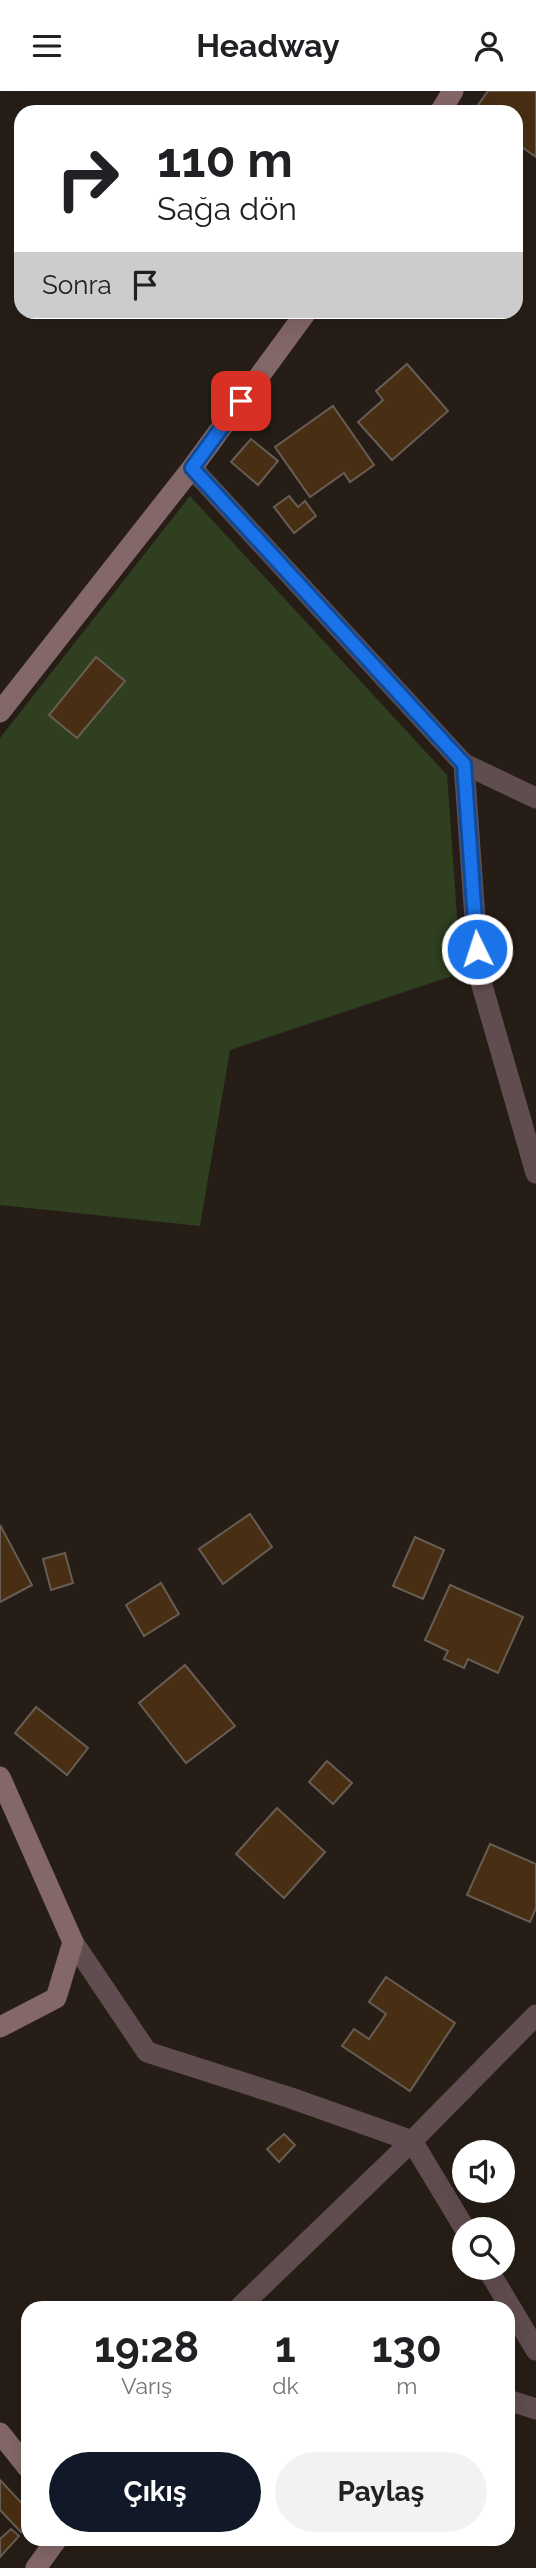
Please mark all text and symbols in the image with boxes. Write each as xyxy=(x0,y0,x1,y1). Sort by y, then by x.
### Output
icon: menu xyxy=(28,27,66,65)
text: Headway xyxy=(196,27,340,64)
icon: person xyxy=(470,27,508,65)
text: 110 m xyxy=(157,131,293,188)
icon: right xyxy=(42,133,133,224)
text: Sağa dön xyxy=(157,190,297,227)
icon: arrive xyxy=(126,266,164,304)
text: Sonra xyxy=(42,270,112,300)
pin xyxy=(211,371,271,431)
icon: arrive xyxy=(222,382,260,420)
position arrow xyxy=(440,912,514,986)
map controls xyxy=(452,2140,515,2280)
button: sound xyxy=(452,2140,515,2203)
button: search xyxy=(452,2217,515,2280)
text: 19:28 xyxy=(94,2323,199,2372)
text: 1 xyxy=(275,2323,296,2372)
text: 130 xyxy=(372,2323,442,2372)
text: Varış xyxy=(121,2372,172,2399)
text: dk xyxy=(272,2372,299,2399)
text: m xyxy=(396,2372,417,2399)
button: Çıkış xyxy=(49,2452,261,2532)
button: Paylaş xyxy=(275,2452,487,2532)

